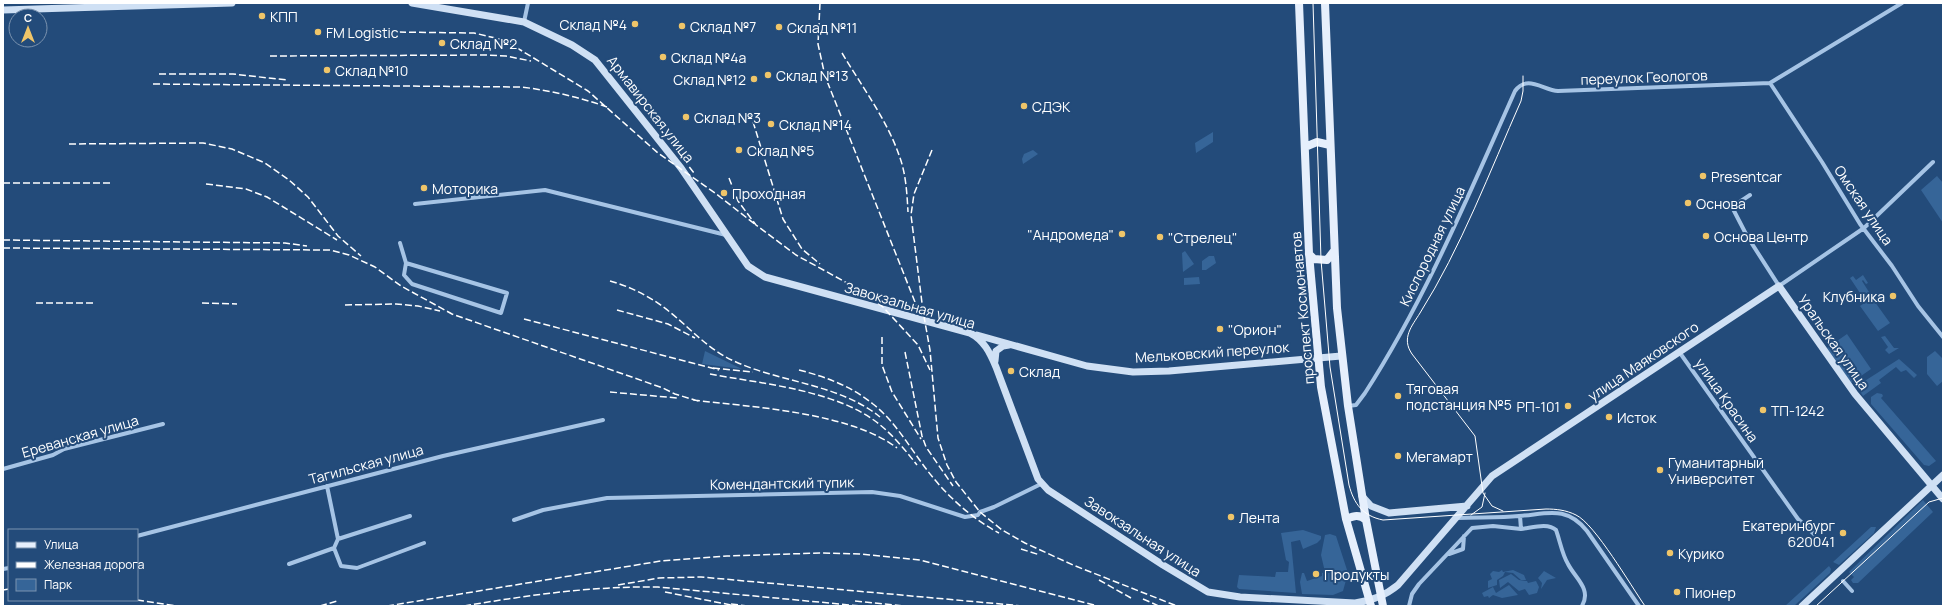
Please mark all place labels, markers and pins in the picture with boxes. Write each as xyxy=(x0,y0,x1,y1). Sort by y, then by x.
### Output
place label: КПП xyxy=(270,7,298,26)
marker: КПП xyxy=(257,11,267,21)
place label: Склад №4 xyxy=(559,15,627,34)
place label: Склад №7 xyxy=(690,17,756,36)
place label: Склад №11 xyxy=(787,18,857,37)
marker: Склад №4 xyxy=(630,19,640,29)
marker: Склад №7 xyxy=(677,21,687,31)
marker: Склад №11 xyxy=(774,22,784,32)
place label: FM Logistic xyxy=(326,23,399,42)
marker: FM Logistic xyxy=(313,27,323,37)
place label: Склад №2 xyxy=(450,34,517,53)
marker: Склад №2 xyxy=(437,38,447,48)
place label: Склад №4а xyxy=(671,48,746,67)
marker: Склад №4а xyxy=(658,52,668,62)
place label: Склад №10 xyxy=(335,61,408,80)
marker: Склад №10 xyxy=(322,65,332,75)
place label: Склад №13 xyxy=(776,66,849,85)
place label: Склад №12 xyxy=(673,70,746,89)
marker: Склад №13 xyxy=(763,70,773,80)
marker: Склад №12 xyxy=(749,74,759,84)
place label: СДЭК xyxy=(1032,97,1071,116)
marker: СДЭК xyxy=(1019,101,1029,111)
place label: Склад №3 xyxy=(694,108,761,127)
marker: Склад №3 xyxy=(681,112,691,122)
place label: Склад №14 xyxy=(779,115,852,134)
marker: Склад №14 xyxy=(766,119,776,129)
place label: Склад №5 xyxy=(747,141,814,160)
marker: Склад №5 xyxy=(734,145,744,155)
place label: Presentcar xyxy=(1711,167,1782,186)
marker: Presentcar xyxy=(1698,171,1708,181)
place label: Моторика xyxy=(432,179,498,198)
marker: Моторика xyxy=(419,183,429,193)
place label: Проходная xyxy=(732,184,806,203)
marker: Проходная xyxy=(719,188,729,198)
place label: Основа xyxy=(1696,194,1746,213)
marker: Основа xyxy=(1683,198,1693,208)
place label: "Андромеда" xyxy=(1027,225,1114,244)
place label: Основа Центр xyxy=(1714,227,1808,246)
place label: "Стрелец" xyxy=(1168,228,1237,247)
marker: "Андромеда" xyxy=(1117,229,1127,239)
marker: Основа Центр xyxy=(1701,231,1711,241)
marker: "Стрелец" xyxy=(1155,232,1165,242)
place label: Клубника xyxy=(1823,287,1885,306)
marker: Клубника xyxy=(1888,291,1898,301)
place label: "Орион" xyxy=(1228,320,1282,339)
marker: "Орион" xyxy=(1215,324,1225,334)
place label: Склад xyxy=(1019,362,1060,381)
marker: Склад xyxy=(1006,366,1016,376)
place label: Тяговая подстанция №5 xyxy=(1406,379,1512,414)
marker: Тяговая подстанция №5 xyxy=(1393,391,1403,401)
place label: РП-101 xyxy=(1517,397,1560,416)
marker: РП-101 xyxy=(1563,401,1573,411)
place label: ТП-1242 xyxy=(1771,401,1824,420)
marker: ТП-1242 xyxy=(1758,405,1768,415)
place label: Исток xyxy=(1617,408,1657,427)
marker: Исток xyxy=(1604,412,1614,422)
place label: Мегамарт xyxy=(1406,447,1473,466)
marker: Мегамарт xyxy=(1393,451,1403,461)
place label: Гуманитарный Университет xyxy=(1668,453,1764,488)
marker: Гуманитарный Университет xyxy=(1655,465,1665,475)
place label: Лента xyxy=(1239,508,1280,527)
marker: Лента xyxy=(1226,512,1236,522)
place label: Екатеринбург 620041 xyxy=(1742,516,1835,551)
marker: Екатеринбург 620041 xyxy=(1838,528,1848,538)
place label: Курико xyxy=(1678,544,1724,563)
marker: Курико xyxy=(1665,548,1675,558)
place label: Продукты xyxy=(1324,565,1389,584)
marker: Продукты xyxy=(1311,569,1321,579)
place label: Пионер xyxy=(1685,583,1736,602)
marker: Пионер xyxy=(1672,587,1682,597)

